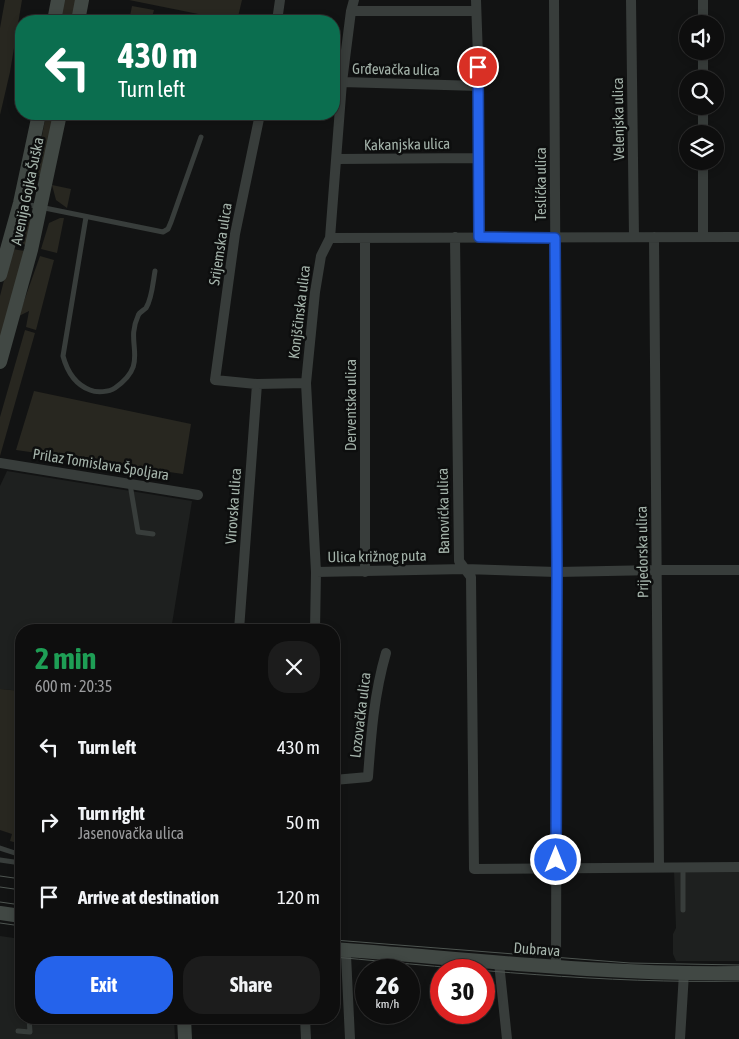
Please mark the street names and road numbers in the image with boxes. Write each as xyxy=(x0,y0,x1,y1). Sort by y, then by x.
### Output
street label: Grđevačka ulica xyxy=(352,60,440,78)
street label: Velenjska ulica xyxy=(609,77,627,161)
street label: Avenija Gojka Šuška xyxy=(7,135,47,247)
street label: Kakanjska ulica xyxy=(364,135,450,153)
street label: Teslićka ulica xyxy=(532,147,549,221)
street label: Srijemska ulica xyxy=(205,201,235,286)
street label: Konjščinska ulica xyxy=(285,264,313,360)
street label: Derventska ulica xyxy=(342,359,359,451)
street label: Prilaz Tomislava Špoljara xyxy=(32,445,170,483)
street label: Virovska ulica xyxy=(222,467,244,545)
street label: Banovićka ulica xyxy=(434,468,452,554)
street label: Prijedorska ulica xyxy=(633,506,651,598)
street label: Ulica križnog puta xyxy=(327,547,427,565)
street label: Lozovačka ulica xyxy=(346,671,374,759)
street label: Dubrava xyxy=(513,939,561,959)

